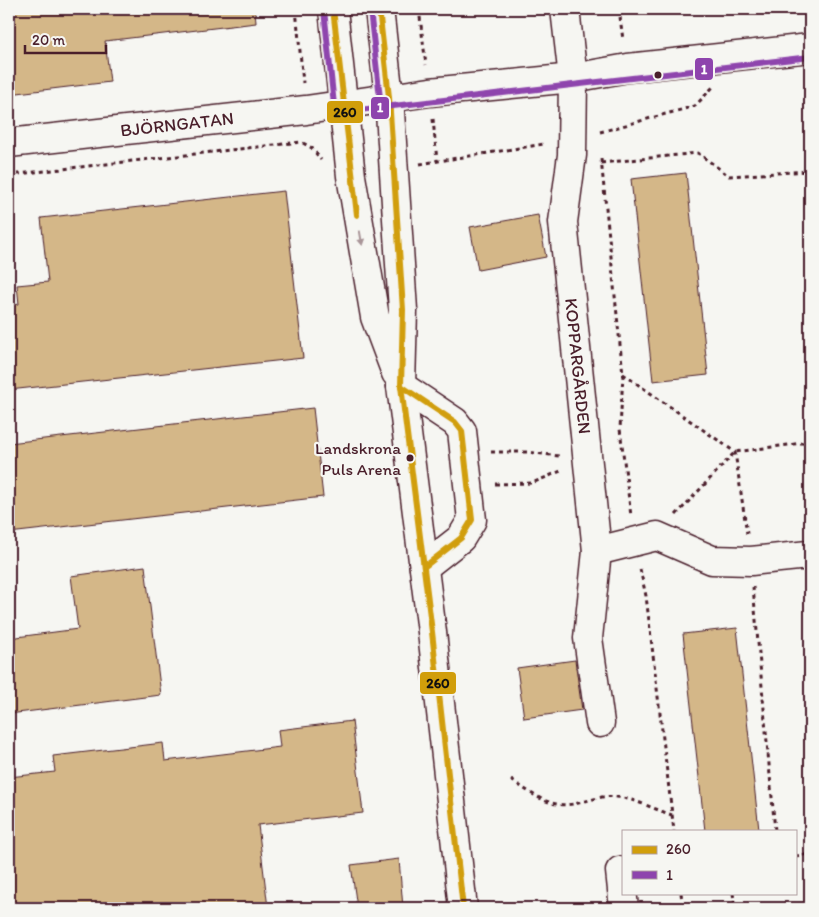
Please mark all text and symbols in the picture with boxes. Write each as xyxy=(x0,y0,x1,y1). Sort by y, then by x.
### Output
scale bar xyxy=(25,22,106,54)
text: 20 m xyxy=(32,31,66,49)
line badge: 1 xyxy=(694,57,714,81)
text: 1 xyxy=(701,61,708,78)
unlabelled marker xyxy=(653,70,663,80)
line badge: 1 xyxy=(370,96,390,120)
text: 1 xyxy=(377,99,384,116)
line badge: 260 xyxy=(326,100,364,124)
text: 260 xyxy=(333,104,357,121)
street label: BJÖRNGATAN xyxy=(119,107,235,142)
one-way arrow xyxy=(358,231,366,247)
street label: KOPPARGÅRDEN xyxy=(560,297,596,435)
place label: Landskrona Puls Arena xyxy=(315,438,401,479)
marker: Landskrona Puls Arena xyxy=(405,453,415,463)
line badge: 260 xyxy=(419,671,457,695)
text: 260 xyxy=(426,675,450,692)
legend xyxy=(622,830,796,894)
text: 260 xyxy=(666,840,691,858)
text: 1 xyxy=(666,866,673,884)

